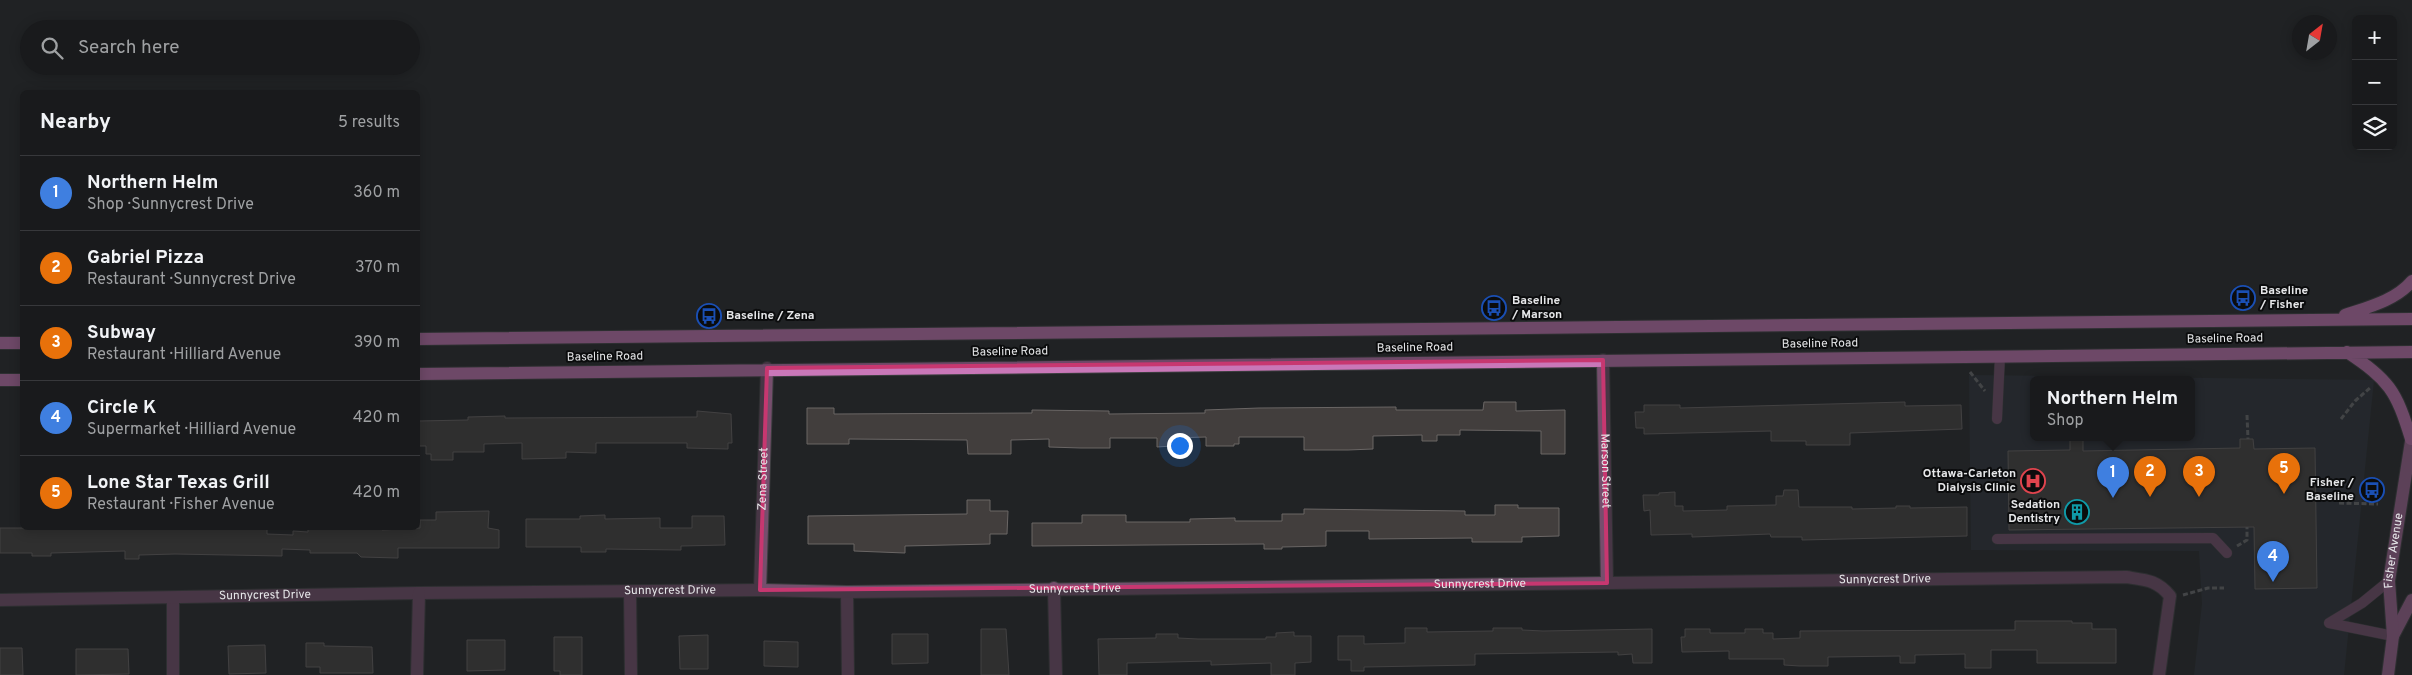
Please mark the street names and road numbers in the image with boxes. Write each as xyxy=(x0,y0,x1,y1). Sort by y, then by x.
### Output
street label: Baseline Road xyxy=(2187,330,2263,348)
street label: Baseline Road xyxy=(1782,335,1858,353)
street label: Baseline Road xyxy=(1377,339,1453,357)
street label: Baseline Road xyxy=(972,343,1048,361)
street label: Baseline Road xyxy=(567,348,643,366)
street label: Marson Street xyxy=(1596,433,1614,509)
street label: Zena Street xyxy=(755,447,772,511)
street label: Fisher Avenue xyxy=(2381,512,2408,589)
street label: Sunnycrest Drive xyxy=(1839,571,1931,588)
street label: Sunnycrest Drive xyxy=(1434,576,1526,593)
street label: Sunnycrest Drive xyxy=(1029,581,1121,598)
street label: Sunnycrest Drive xyxy=(624,582,716,599)
street label: Sunnycrest Drive xyxy=(219,587,311,604)

